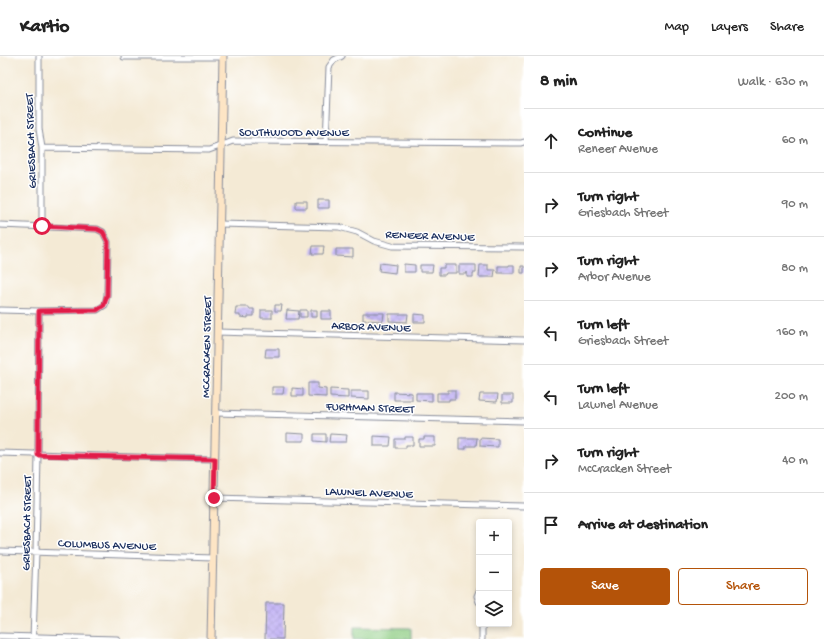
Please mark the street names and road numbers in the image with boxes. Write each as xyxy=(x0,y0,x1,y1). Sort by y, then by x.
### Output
street label: GRIESBACH STREET xyxy=(23,92,41,189)
street label: SOUTHWOOD AVENUE xyxy=(239,127,350,141)
street label: RENEER AVENUE xyxy=(385,228,475,246)
street label: MCCRACKEN STREET xyxy=(200,295,216,398)
street label: ARBOR AVENUE xyxy=(331,320,411,336)
street label: FURHMAN STREET xyxy=(325,400,416,418)
street label: GRIESBACH STREET xyxy=(20,474,36,571)
street label: LAWNEL AVENUE xyxy=(325,485,414,503)
street label: COLUMBUS AVENUE xyxy=(58,537,157,555)

